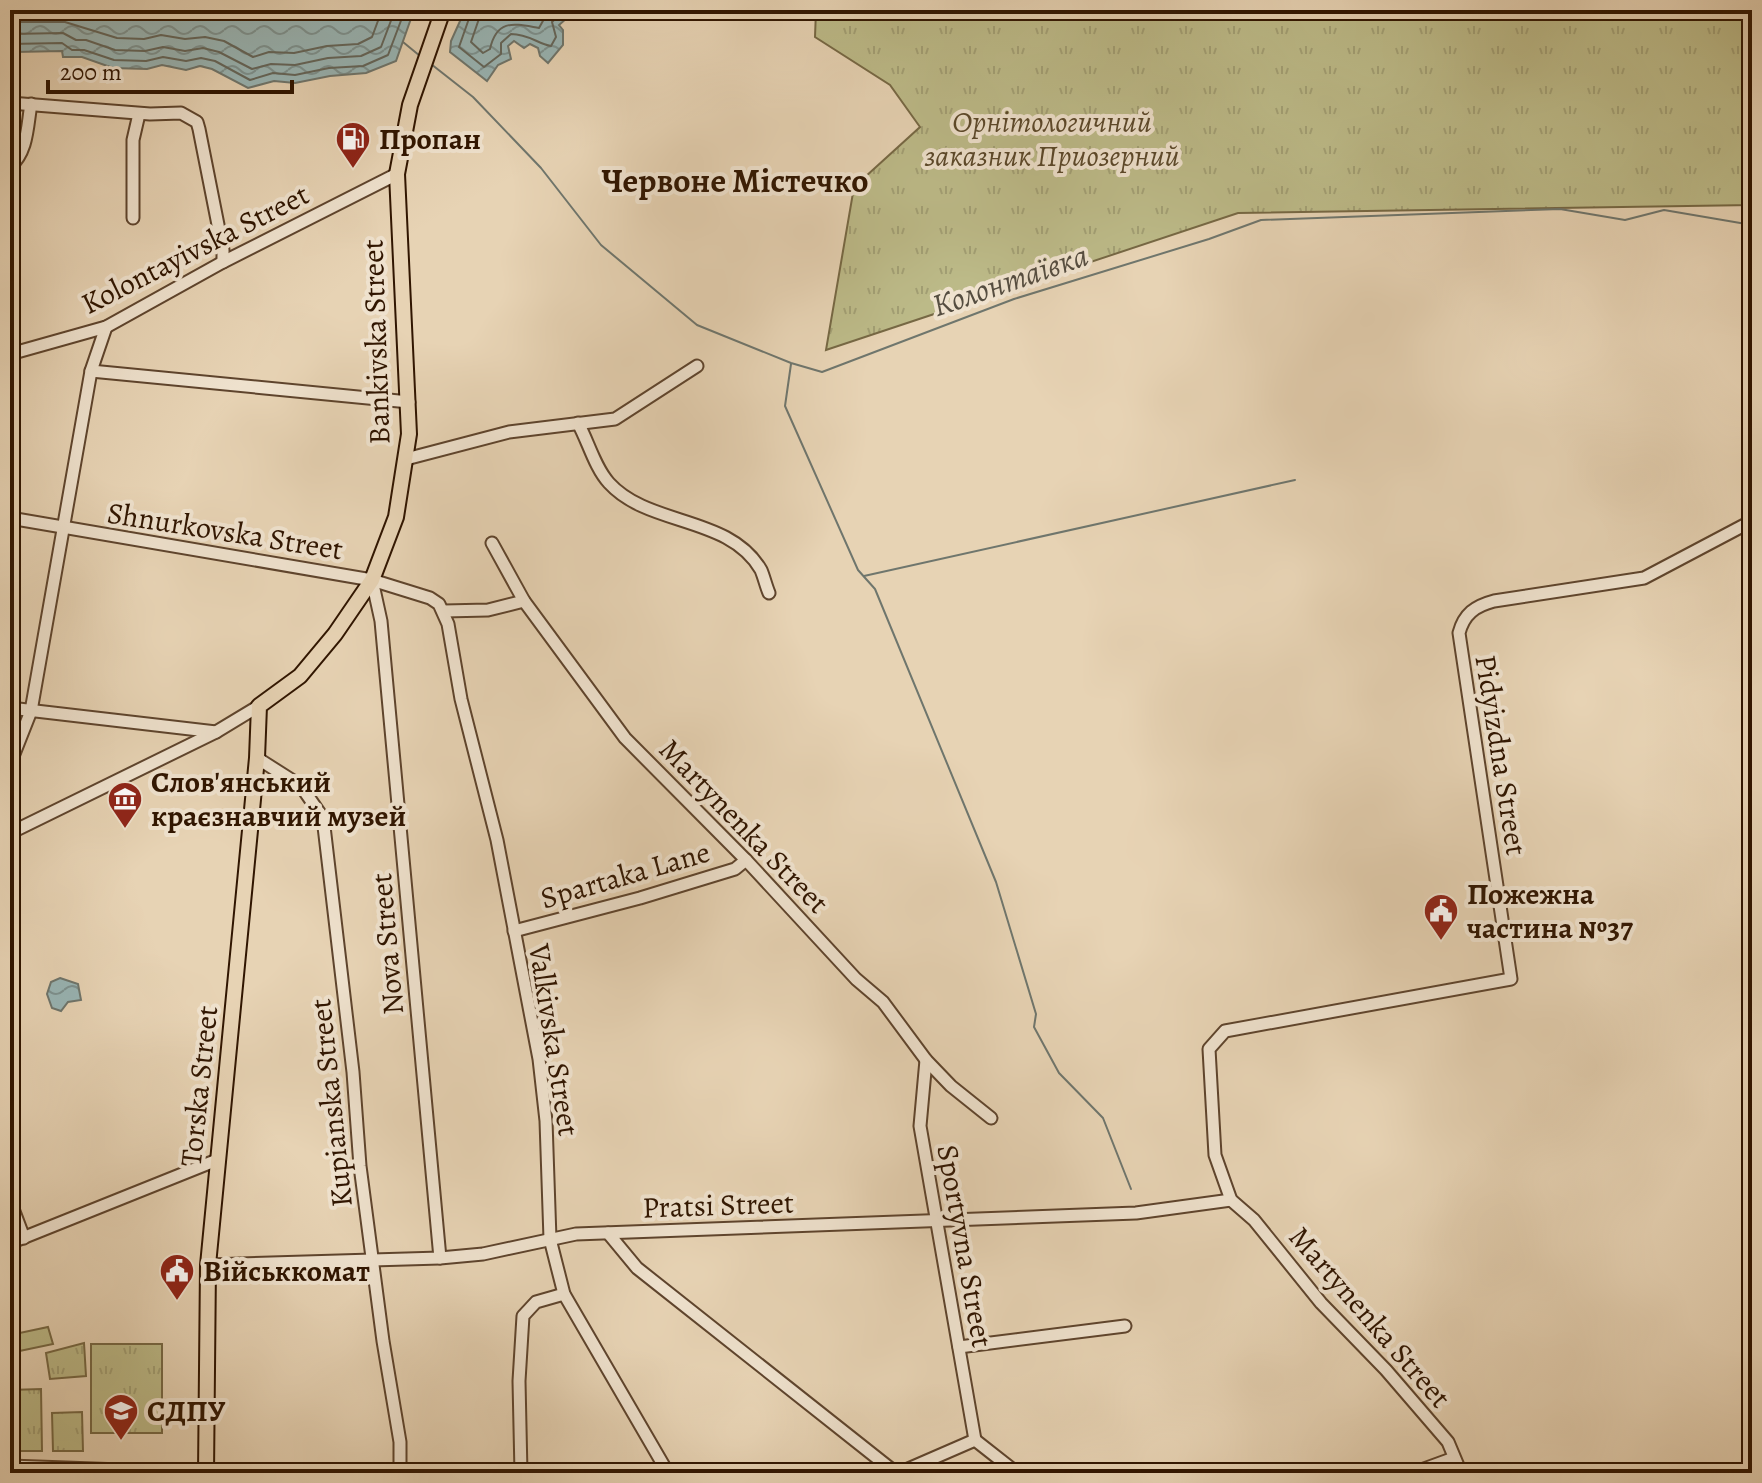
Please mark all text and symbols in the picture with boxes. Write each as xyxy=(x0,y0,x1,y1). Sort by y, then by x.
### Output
scale bar xyxy=(48,44,292,94)
text: 200 m xyxy=(60,56,122,88)
park label: Орнiтологичний заказник Приозерний xyxy=(924,102,1180,176)
place label: Пропан xyxy=(379,119,481,159)
fuel station icon: Пропан xyxy=(334,120,372,170)
district label: Червоне Містечко xyxy=(602,157,868,204)
street label: Kolontayivska Street xyxy=(74,174,316,324)
water label: Колонтаївка xyxy=(926,233,1094,327)
street label: Bankivska Street xyxy=(352,239,400,445)
street label: Shnurkovska Street xyxy=(104,493,346,569)
street label: Pidyizdna Street xyxy=(1465,652,1537,858)
street label: Martynenka Street xyxy=(650,730,838,922)
place label: Слов'янський краєзнавчий музей xyxy=(151,762,406,836)
museum icon: Слов'янський краєзнавчий музей xyxy=(106,780,144,830)
street label: Spartaka Lane xyxy=(536,832,714,918)
street label: Nova Street xyxy=(361,871,413,1016)
place label: Пожежна частина №37 xyxy=(1467,874,1633,948)
public building icon: Пожежна частина №37 xyxy=(1422,892,1460,942)
street label: Valkivska Street xyxy=(519,940,589,1139)
street label: Kupianska Street xyxy=(300,997,362,1209)
street label: Torska Street xyxy=(171,1004,227,1168)
street label: Sportyvna Street xyxy=(928,1142,1003,1350)
street label: Pratsi Street xyxy=(642,1182,795,1228)
street label: Martynenka Street xyxy=(1280,1218,1460,1416)
place label: Військкомат xyxy=(203,1251,370,1291)
public building icon: Військкомат xyxy=(158,1252,196,1302)
place label: СДПУ xyxy=(147,1391,226,1431)
school or university icon: СДПУ xyxy=(102,1392,140,1442)

